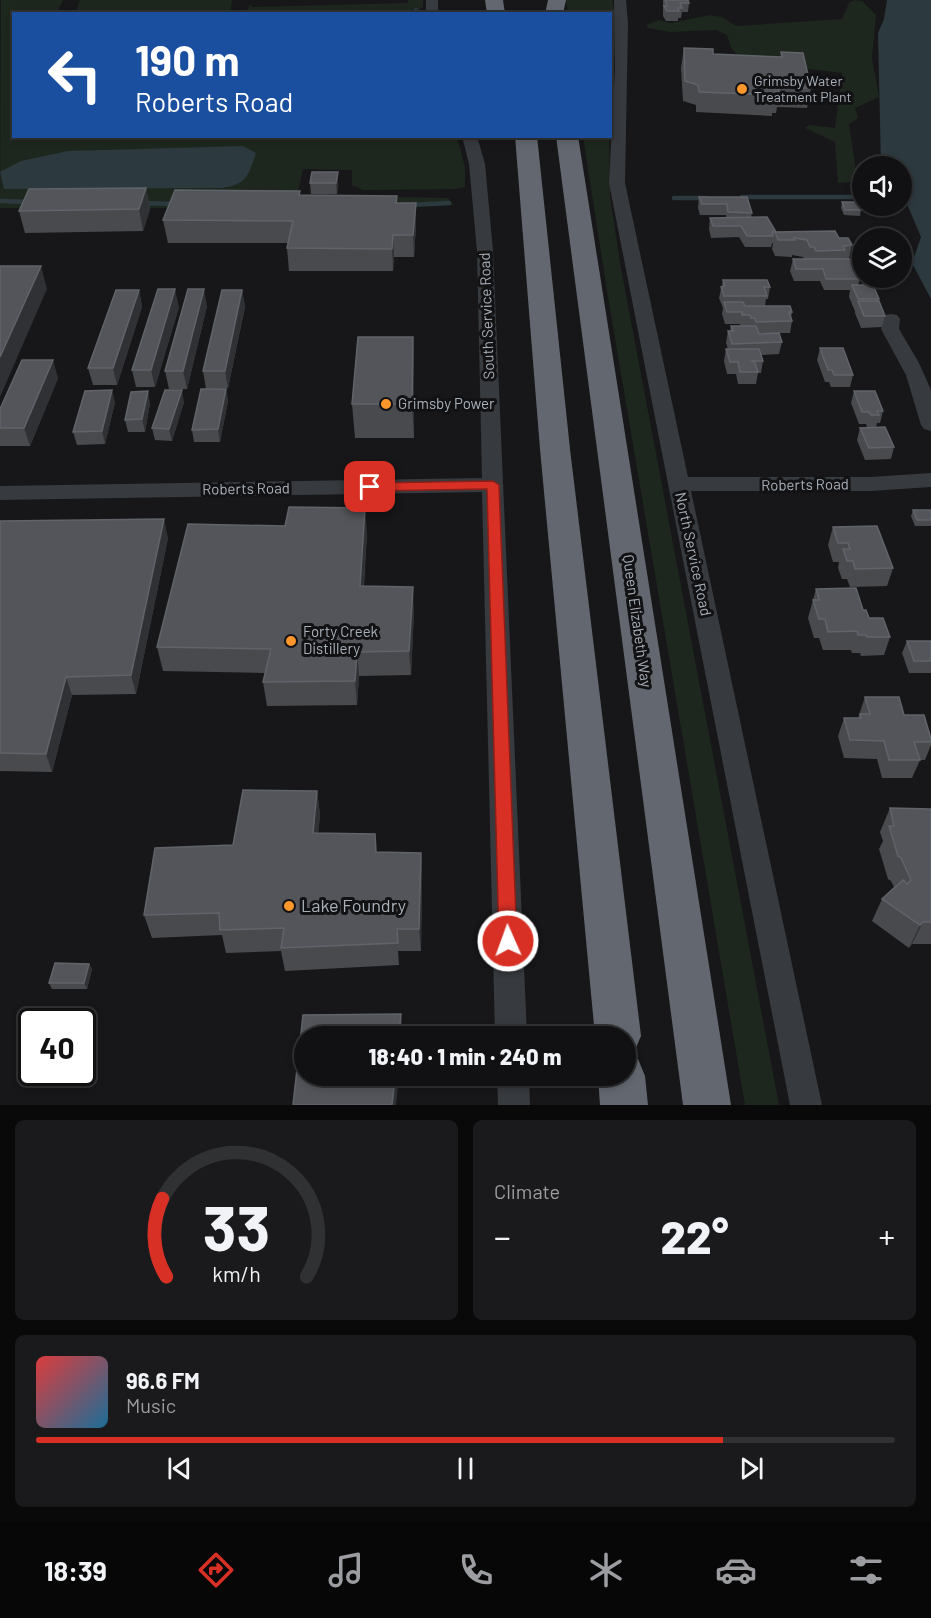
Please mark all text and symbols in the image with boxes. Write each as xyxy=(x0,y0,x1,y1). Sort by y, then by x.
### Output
text: 190 m xyxy=(135,34,240,84)
icon: left xyxy=(36,36,114,114)
place label: Grimsby Water Treatment Plant xyxy=(754,72,852,105)
marker: Grimsby Water Treatment Plant xyxy=(735,82,749,96)
text: Roberts Road xyxy=(135,85,293,117)
map controls xyxy=(852,156,912,288)
button: sound xyxy=(852,156,912,216)
button: layers xyxy=(852,228,912,288)
street label: South Service Road xyxy=(475,252,497,380)
place label: Grimsby Power xyxy=(398,394,495,412)
marker: Grimsby Power xyxy=(379,397,393,411)
pin xyxy=(344,461,395,512)
icon: arrive xyxy=(353,470,386,503)
street label: Roberts Road xyxy=(761,474,849,494)
street label: Roberts Road xyxy=(202,478,290,498)
street label: North Service Road xyxy=(672,490,716,617)
street label: Queen Elizabeth Way xyxy=(620,553,656,688)
place label: Forty Creek Distillery xyxy=(303,622,379,657)
marker: Forty Creek Distillery xyxy=(284,634,298,648)
place label: Lake Foundry xyxy=(301,894,406,916)
marker: Lake Foundry xyxy=(282,899,296,913)
position arrow xyxy=(476,909,540,973)
speed limit sign: 40 xyxy=(18,1008,96,1086)
text: 18:40 · 1 min · 240 m xyxy=(369,1043,561,1069)
text: Climate xyxy=(494,1179,560,1203)
text: 33 xyxy=(203,1189,270,1263)
text: 22° xyxy=(661,1209,728,1263)
text: − xyxy=(494,1216,511,1256)
text: + xyxy=(878,1216,895,1256)
text: km/h xyxy=(212,1261,261,1286)
text: 96.6 FM xyxy=(126,1367,200,1393)
text: Music xyxy=(126,1393,176,1417)
icon: previous xyxy=(163,1452,196,1485)
icon: pause xyxy=(449,1452,482,1485)
icon: next xyxy=(735,1452,768,1485)
icon: directions xyxy=(195,1549,237,1591)
icon: music xyxy=(325,1549,367,1591)
icon: phone xyxy=(455,1549,497,1591)
icon: climate xyxy=(585,1549,627,1591)
icon: car xyxy=(715,1549,757,1591)
icon: filters xyxy=(845,1549,887,1591)
text: 18:39 xyxy=(44,1554,107,1586)

